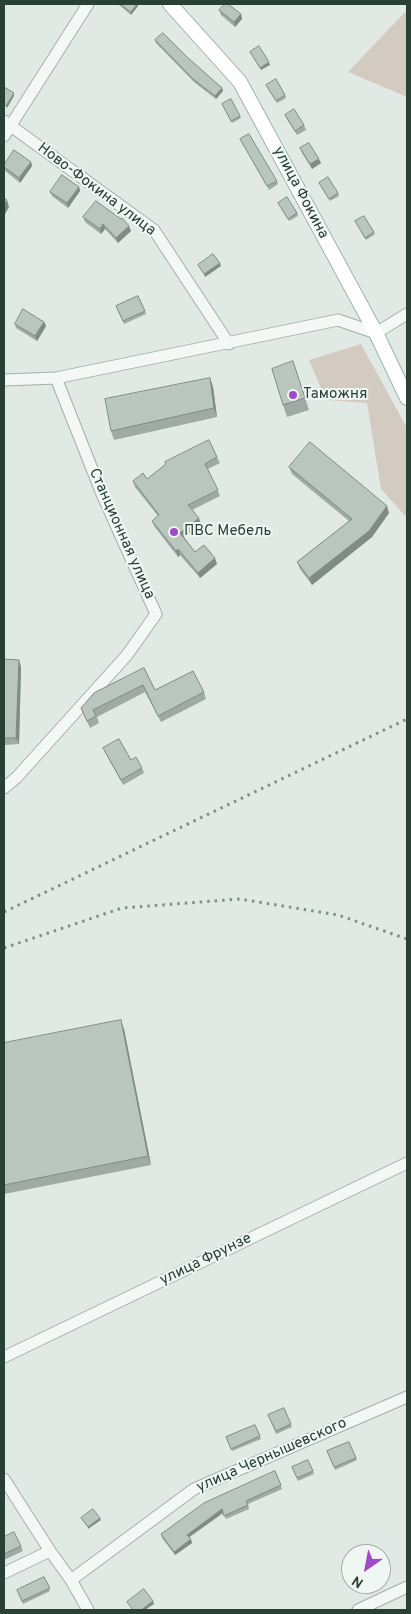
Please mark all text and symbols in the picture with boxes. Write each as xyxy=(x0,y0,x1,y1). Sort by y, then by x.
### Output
street label: Ново-Фокина улица xyxy=(33,140,159,240)
street label: улица Фокина xyxy=(268,144,332,242)
place label: Таможня xyxy=(303,386,367,404)
marker: Таможня xyxy=(287,389,299,401)
street label: Станционная улица xyxy=(84,466,158,602)
place label: ПВС Мебель xyxy=(184,523,271,541)
marker: ПВС Мебель xyxy=(168,526,180,538)
street label: улица Фрунзе xyxy=(157,1230,255,1290)
street label: улица Чернышевского xyxy=(194,1415,350,1497)
north arrow xyxy=(341,1544,391,1594)
text: N xyxy=(349,1571,367,1591)

